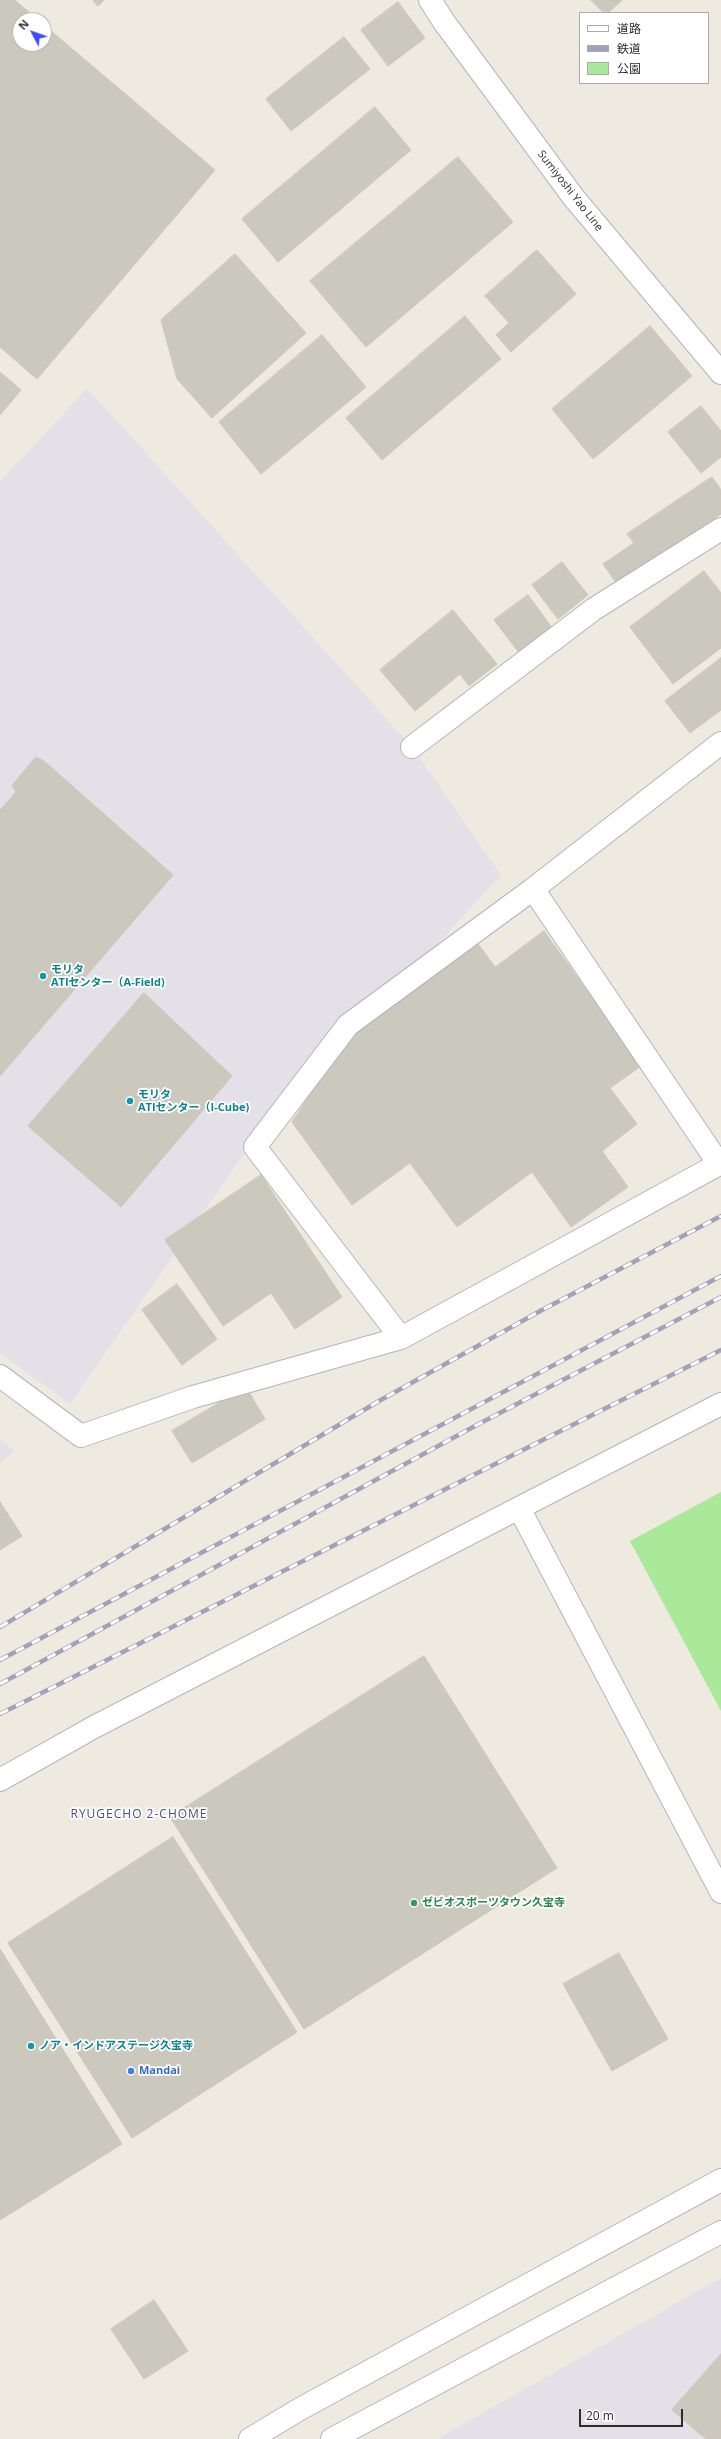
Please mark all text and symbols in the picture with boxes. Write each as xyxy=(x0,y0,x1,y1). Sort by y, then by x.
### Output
north arrow xyxy=(12,12,52,52)
legend xyxy=(579,12,709,84)
text: N xyxy=(15,16,32,33)
text: 道路 xyxy=(617,20,641,37)
text: 鉄道 xyxy=(617,40,641,57)
text: 公園 xyxy=(617,60,641,77)
street label: Sumiyoshi Yao Line xyxy=(534,148,606,234)
place label: モリタ ATIセンター（A-Field) xyxy=(51,963,165,989)
marker: モリタ ATIセンター（A-Field) xyxy=(38,971,48,981)
place label: モリタ ATIセンター（I-Cube) xyxy=(138,1088,249,1114)
marker: モリタ ATIセンター（I-Cube) xyxy=(125,1096,135,1106)
district label: RYUGECHO 2-CHOME xyxy=(70,1808,208,1822)
place label: ゼビオスポーツタウン久宝寺 xyxy=(422,1896,565,1910)
marker: ゼビオスポーツタウン久宝寺 xyxy=(409,1898,419,1908)
place label: ノア・インドアステージ久宝寺 xyxy=(39,2039,193,2053)
marker: ノア・インドアステージ久宝寺 xyxy=(26,2041,36,2051)
place label: Mandai xyxy=(139,2064,180,2078)
marker: Mandai xyxy=(126,2066,136,2076)
scale bar xyxy=(581,2401,685,2427)
text: 20 m xyxy=(586,2407,614,2424)

